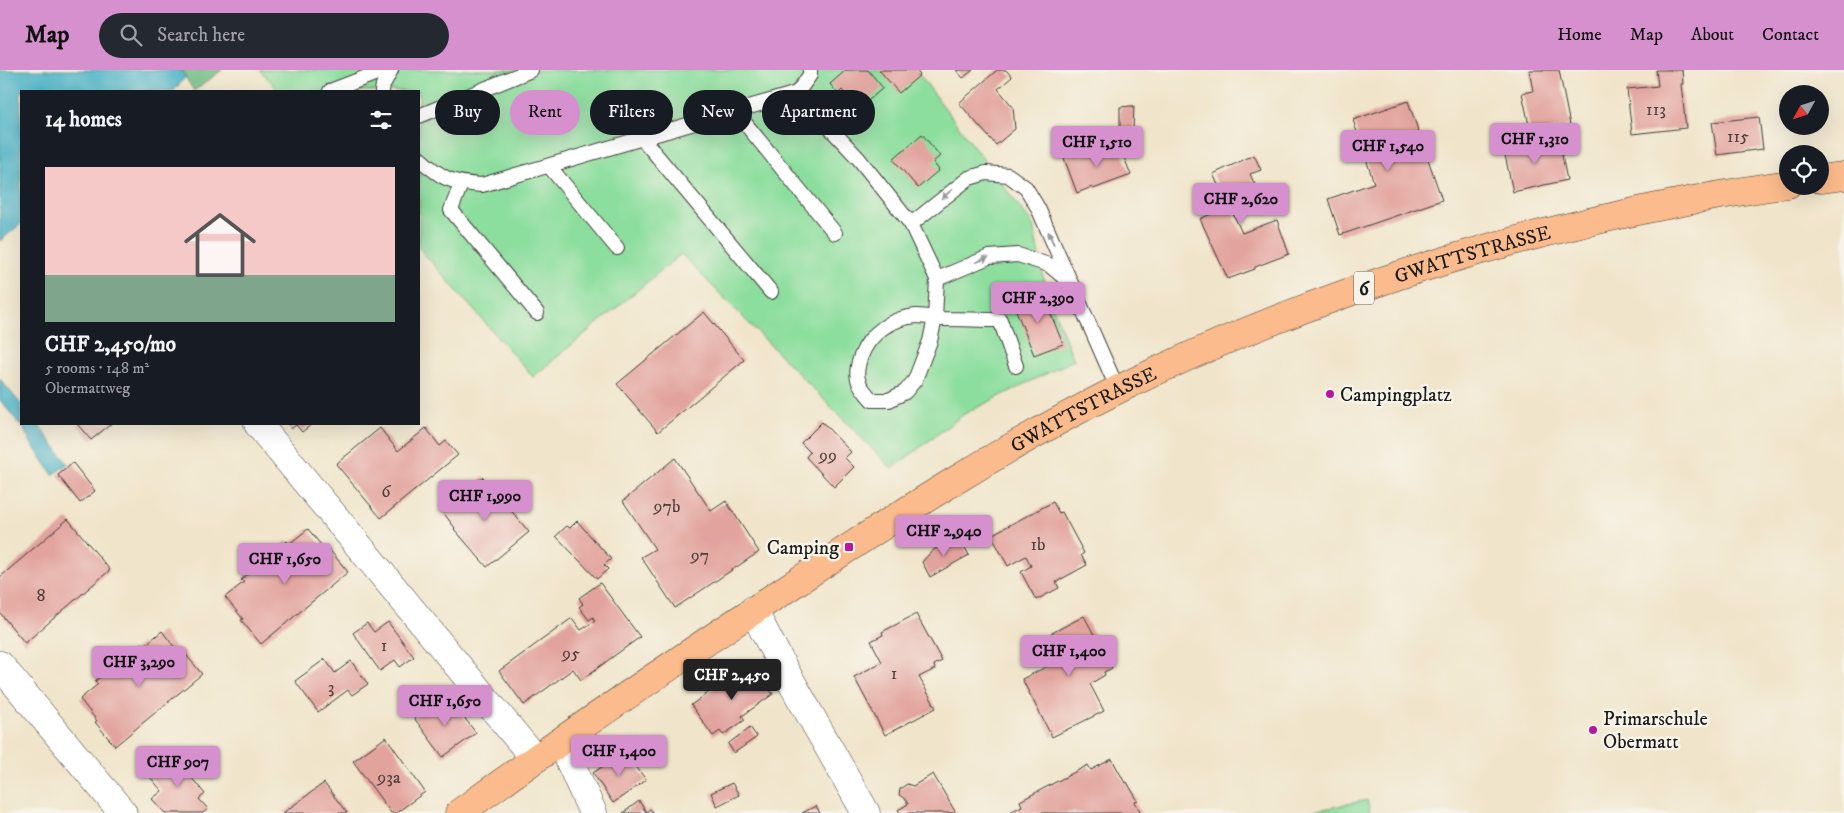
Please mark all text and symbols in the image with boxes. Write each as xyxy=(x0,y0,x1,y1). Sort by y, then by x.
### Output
search box xyxy=(99,13,449,58)
text: Map xyxy=(25,20,69,50)
icon: search xyxy=(117,21,145,49)
text: Search here xyxy=(157,24,245,47)
text: Home xyxy=(1557,24,1602,46)
text: Map xyxy=(1630,24,1663,46)
text: About xyxy=(1691,24,1734,46)
text: Contact xyxy=(1762,24,1819,46)
north arrow xyxy=(1779,85,1829,135)
map controls xyxy=(1779,85,1829,195)
chip: Buy xyxy=(435,90,500,135)
chip: Rent xyxy=(510,90,580,135)
chip: Filters xyxy=(590,90,673,135)
chip: New xyxy=(683,90,752,135)
chip: Apartment xyxy=(762,90,875,135)
house number: 113 xyxy=(1646,99,1666,121)
icon: filters xyxy=(367,106,395,134)
text: 14 homes xyxy=(45,107,122,133)
pin: CHF 1,310 xyxy=(1478,122,1592,165)
pin: CHF 1,510 xyxy=(1040,126,1154,168)
house number: 115 xyxy=(1727,126,1749,148)
pin: CHF 1,540 xyxy=(1331,129,1445,172)
text: CHF 1,310 xyxy=(1501,129,1569,149)
text: CHF 1,510 xyxy=(1062,132,1132,152)
text: CHF 1,540 xyxy=(1352,136,1424,156)
button: locate xyxy=(1779,145,1829,195)
pin: CHF 2,620 xyxy=(1184,182,1298,225)
one-way arrow xyxy=(940,189,953,200)
text: CHF 2,620 xyxy=(1204,189,1278,209)
icon: home xyxy=(175,200,265,290)
street label: GWATTSTRASSE xyxy=(1392,221,1553,290)
one-way arrow xyxy=(1047,231,1055,245)
one-way arrow xyxy=(975,256,989,264)
road number: 6 xyxy=(1354,272,1374,304)
pin: CHF 2,390 xyxy=(981,282,1095,324)
text: CHF 2,390 xyxy=(1002,288,1074,308)
text: CHF 2,450/mo xyxy=(45,332,176,358)
text: 5 rooms · 148 m² xyxy=(45,358,149,378)
street label: GWATTSTRASSE xyxy=(1006,362,1161,459)
text: Obermattweg xyxy=(45,378,130,398)
place label: Campingplatz xyxy=(1340,383,1452,408)
marker: Campingplatz xyxy=(1324,388,1336,400)
house number: 99 xyxy=(818,445,837,467)
pin: CHF 1,990 xyxy=(428,480,542,522)
house number: 6 xyxy=(381,481,391,503)
text: CHF 1,990 xyxy=(449,486,521,506)
house number: 97b xyxy=(653,496,680,518)
pin: CHF 2,940 xyxy=(887,514,1001,557)
text: CHF 2,940 xyxy=(906,521,982,541)
house number: 1b xyxy=(1030,534,1046,556)
place label: Camping xyxy=(767,536,839,561)
marker: Camping xyxy=(843,541,855,553)
pin: CHF 1,650 xyxy=(228,542,342,585)
house number: 97 xyxy=(690,545,709,567)
text: CHF 1,650 xyxy=(249,549,321,569)
house number: 8 xyxy=(36,585,46,607)
pin: CHF 1,400 xyxy=(1012,634,1126,677)
house number: 1 xyxy=(381,635,387,657)
text: CHF 1,400 xyxy=(1032,641,1106,661)
house number: 95 xyxy=(561,643,580,665)
pin: CHF 3,290 xyxy=(82,646,196,688)
text: CHF 3,290 xyxy=(103,652,175,672)
pin: CHF 2,450 xyxy=(675,658,789,701)
house number: 1 xyxy=(891,663,897,685)
text: CHF 2,450 xyxy=(694,665,770,685)
house number: 3 xyxy=(328,677,334,699)
pin: CHF 1,650 xyxy=(388,684,502,727)
text: CHF 1,650 xyxy=(409,691,481,711)
place label: Primarschule Obermatt xyxy=(1603,707,1708,755)
marker: Primarschule Obermatt xyxy=(1587,724,1599,736)
pin: CHF 1,400 xyxy=(562,734,676,777)
text: CHF 1,400 xyxy=(582,741,656,761)
pin: CHF 907 xyxy=(132,746,224,788)
text: CHF 907 xyxy=(147,752,209,772)
house number: 93a xyxy=(376,767,401,789)

